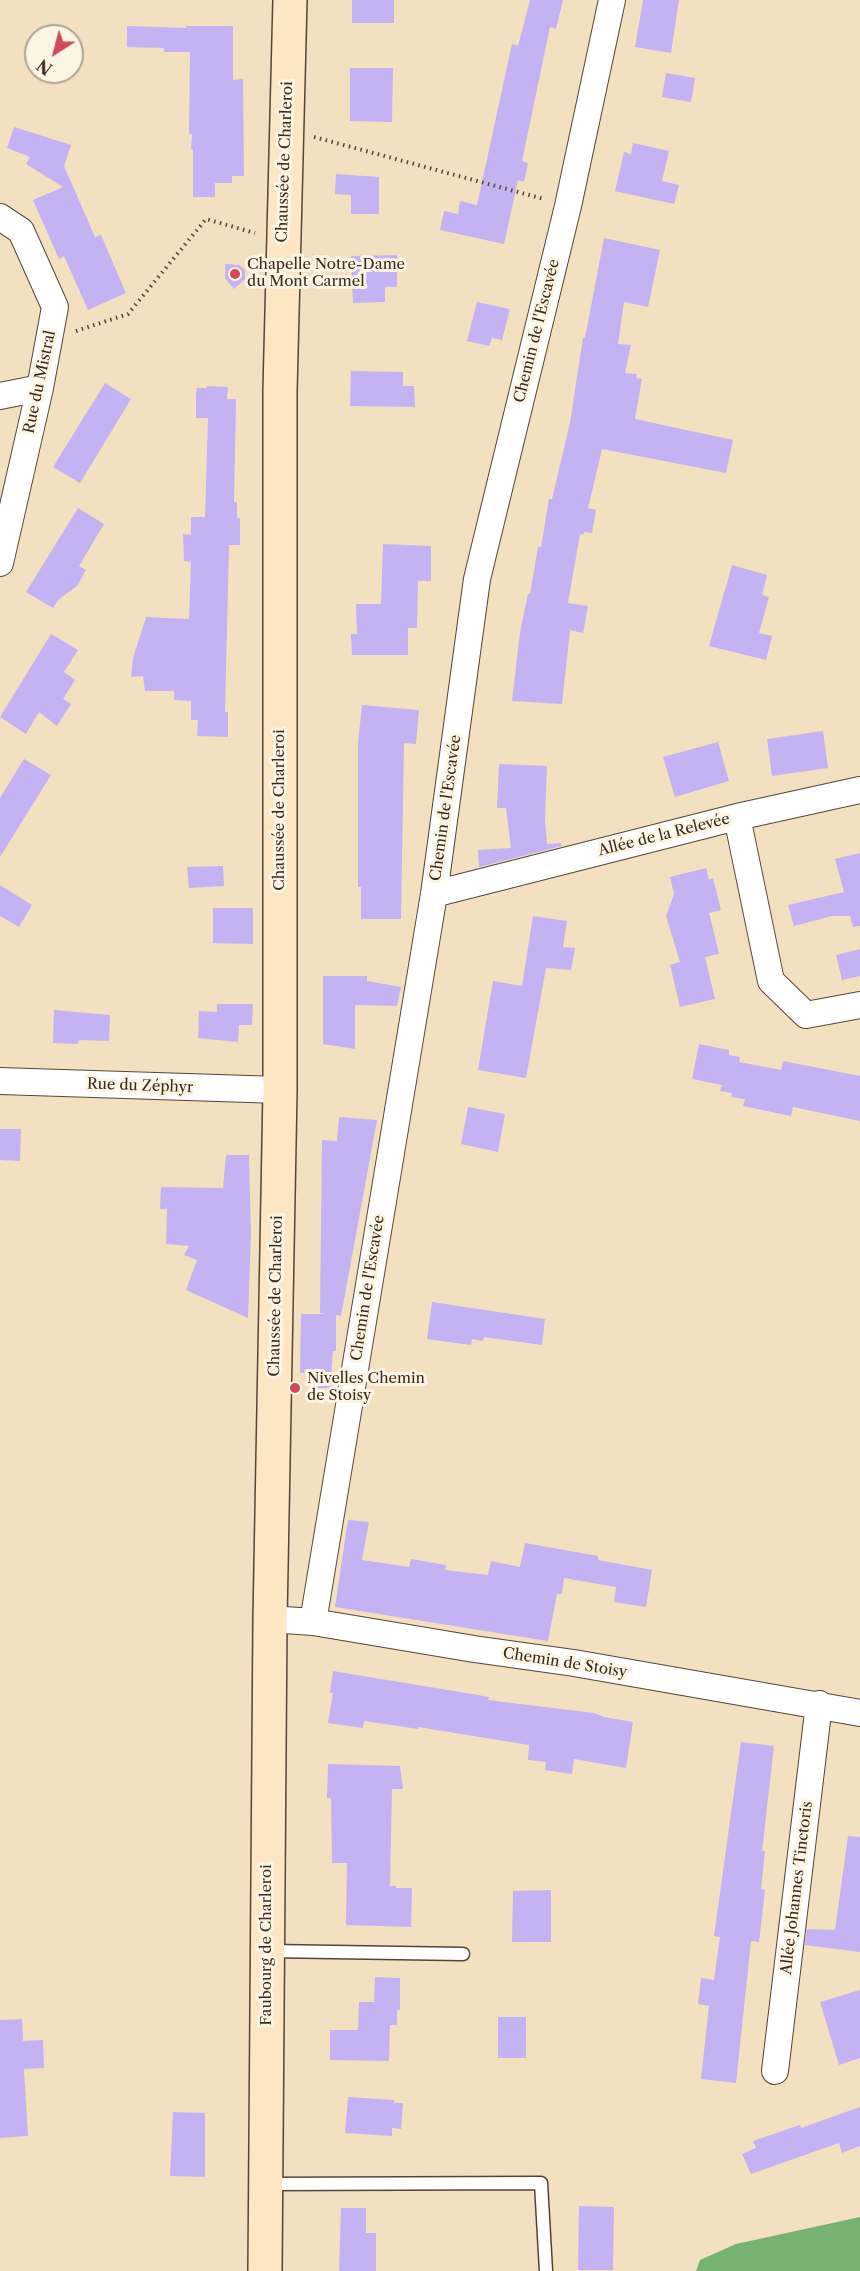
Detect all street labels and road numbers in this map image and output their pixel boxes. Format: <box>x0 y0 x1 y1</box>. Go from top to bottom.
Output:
street label: Chaussée de Charleroi <box>273 81 297 243</box>
street label: Chemin de l'Escavée <box>510 257 564 405</box>
street label: Rue du Mistral <box>20 329 60 435</box>
street label: Chaussée de Charleroi <box>271 729 289 891</box>
street label: Chemin de l'Escavée <box>427 734 465 882</box>
street label: Allée de la Relevée <box>596 810 732 860</box>
street label: Rue du Zéphyr <box>86 1075 194 1097</box>
street label: Chemin de l'Escavée <box>348 1214 388 1362</box>
street label: Chaussée de Charleroi <box>266 1215 286 1377</box>
street label: Chemin de Stoisy <box>502 1644 628 1682</box>
street label: Allée Johannes Tinctoris <box>777 1800 817 1976</box>
street label: Faubourg de Charleroi <box>258 1864 276 2026</box>

